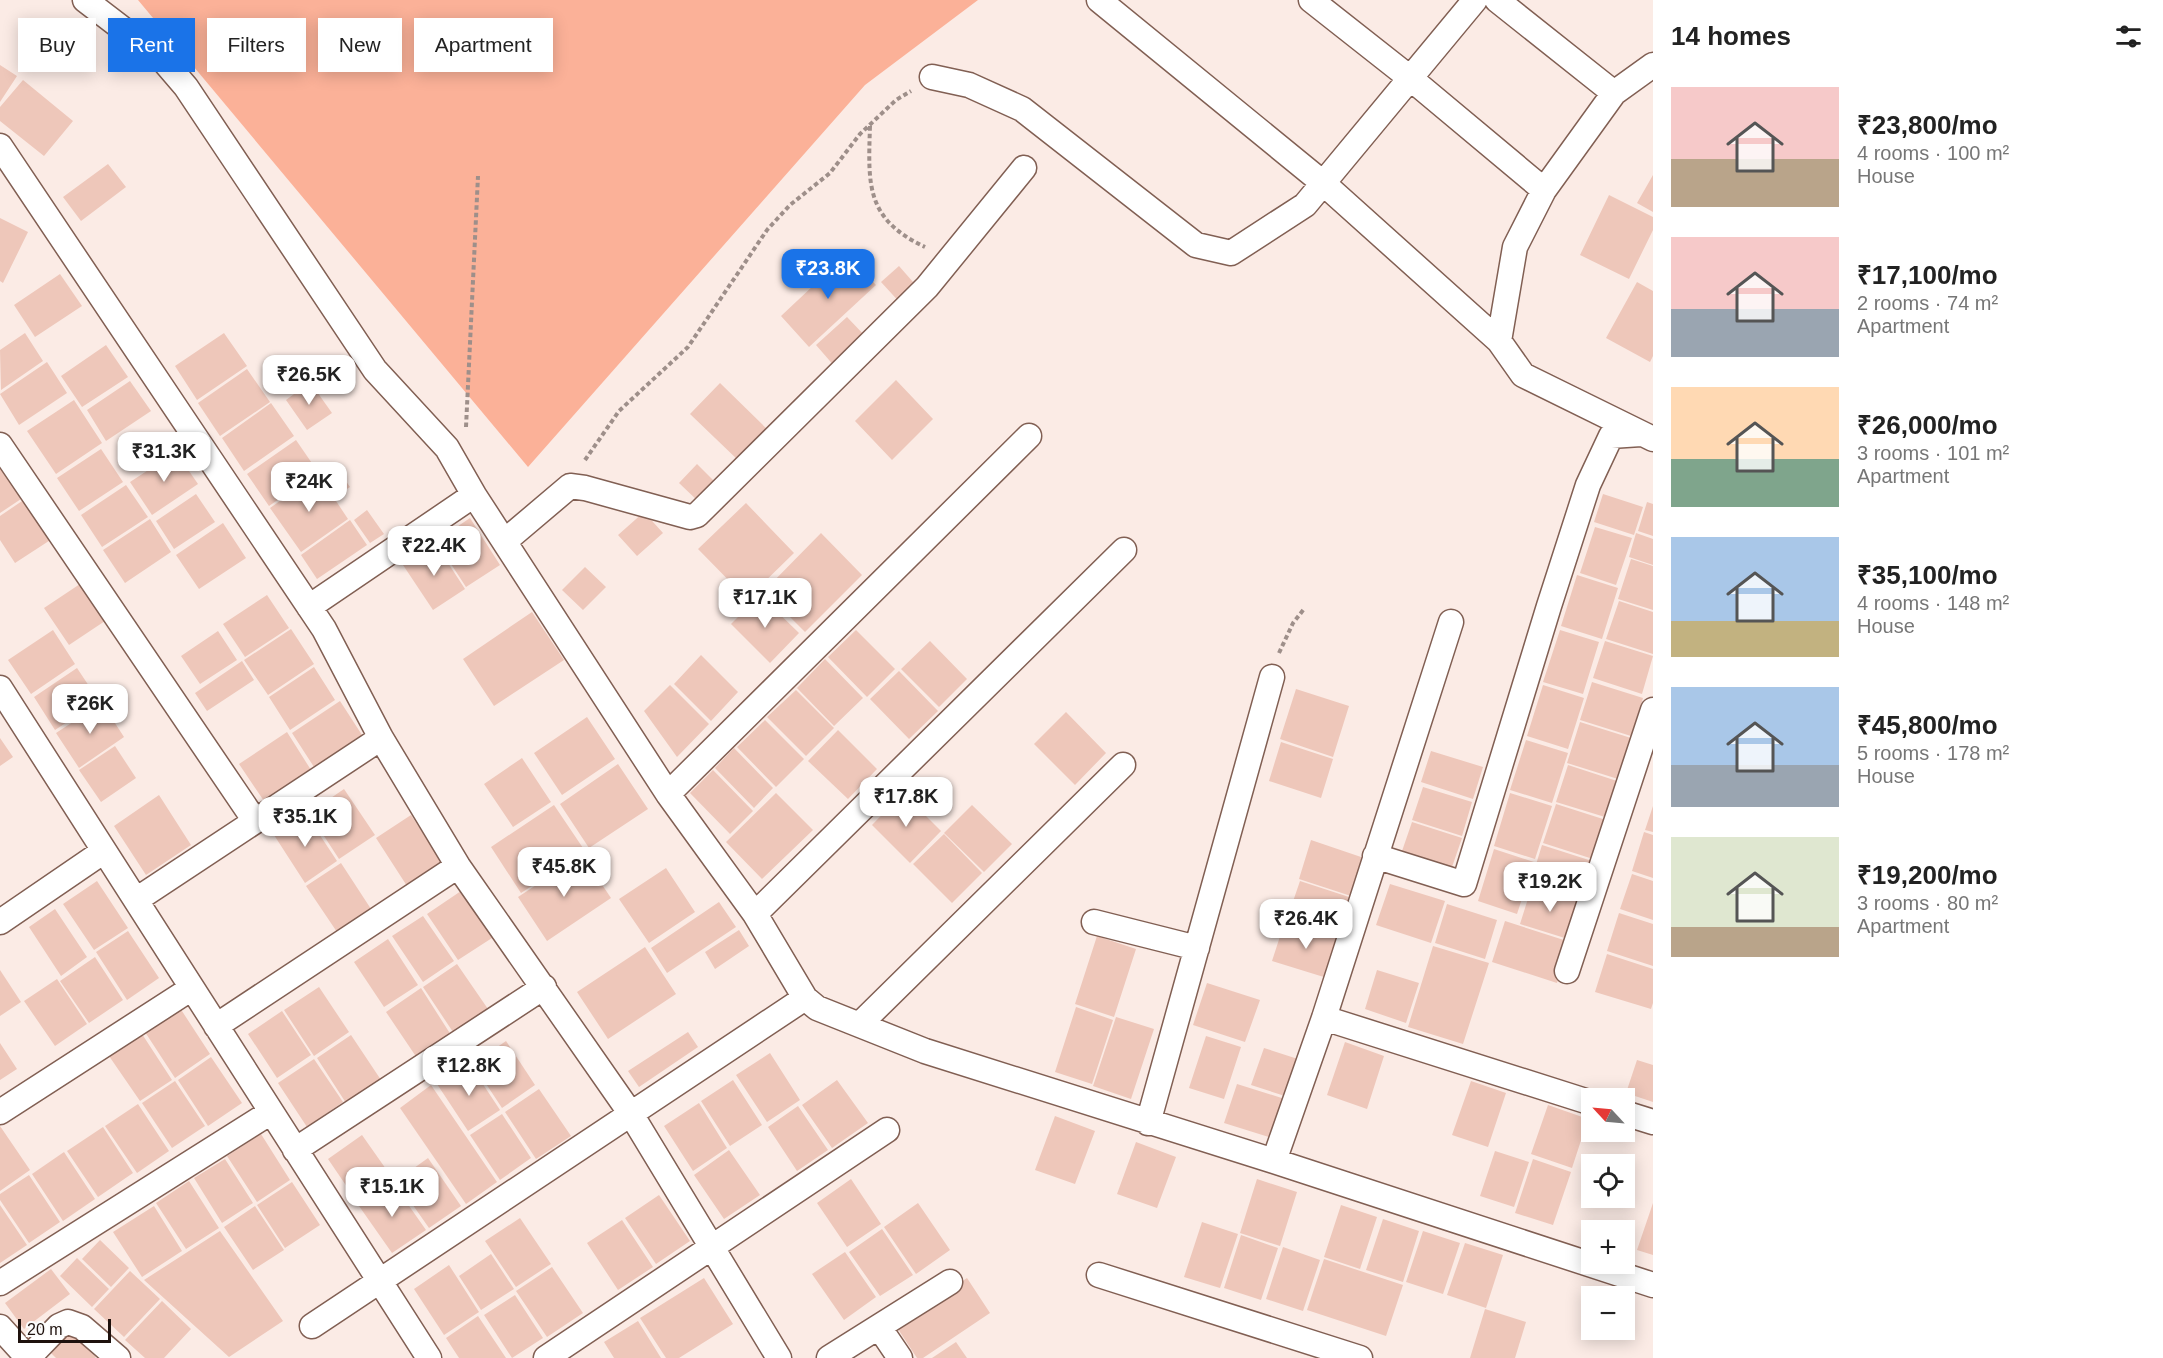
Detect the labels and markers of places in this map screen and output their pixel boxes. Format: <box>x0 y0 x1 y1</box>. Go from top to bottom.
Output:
pin: ₹23.8K <box>779 249 877 300</box>
pin: ₹26.5K <box>260 355 358 406</box>
pin: ₹31.3K <box>115 432 213 483</box>
pin: ₹24K <box>273 462 345 513</box>
pin: ₹22.4K <box>385 526 483 577</box>
pin: ₹17.1K <box>716 578 814 629</box>
pin: ₹26K <box>54 684 126 735</box>
pin: ₹17.8K <box>857 777 955 828</box>
pin: ₹35.1K <box>256 797 354 848</box>
pin: ₹45.8K <box>515 847 613 898</box>
pin: ₹19.2K <box>1501 862 1599 913</box>
pin: ₹26.4K <box>1257 899 1355 950</box>
pin: ₹12.8K <box>420 1046 518 1097</box>
pin: ₹15.1K <box>343 1167 441 1218</box>

